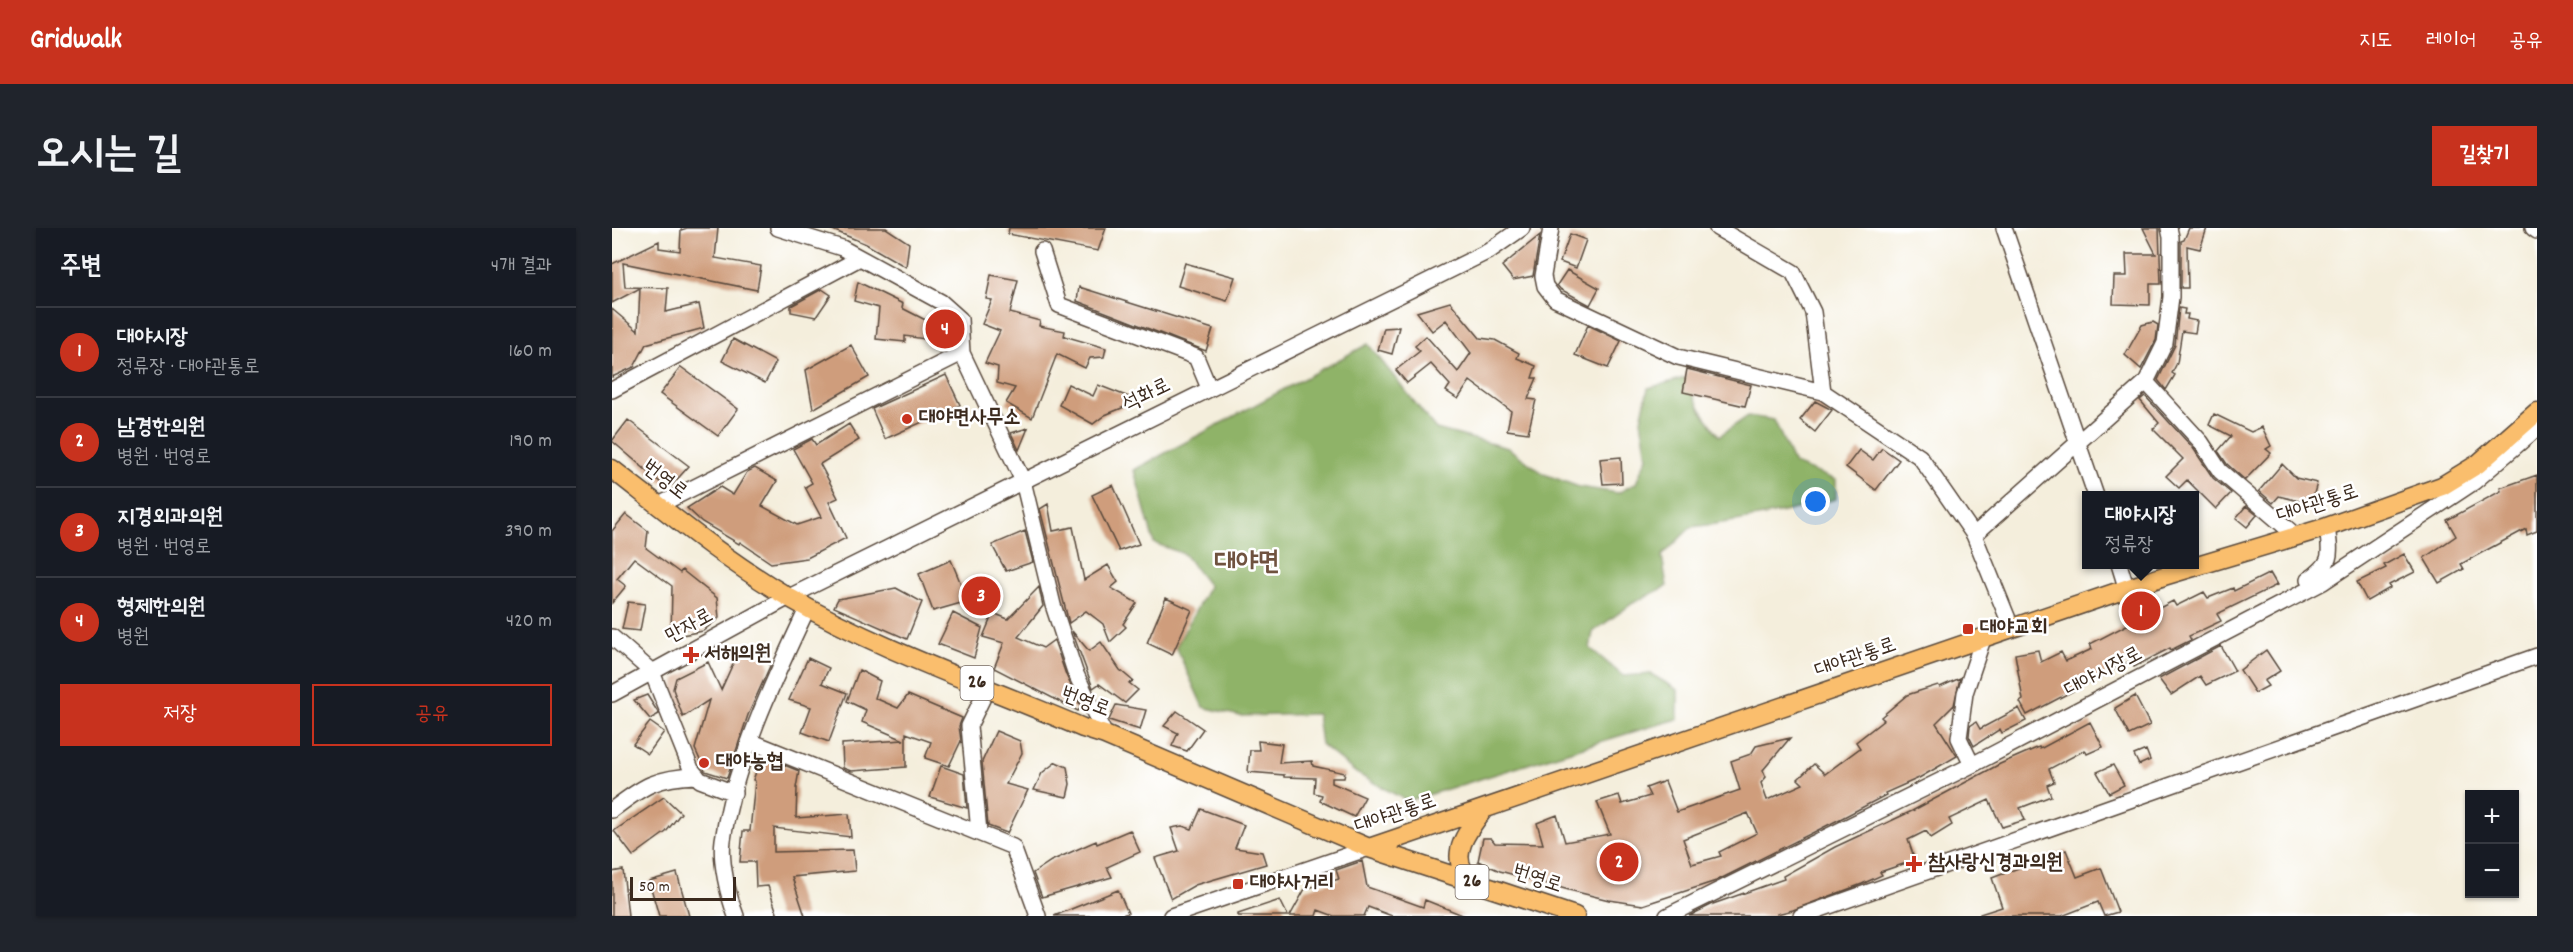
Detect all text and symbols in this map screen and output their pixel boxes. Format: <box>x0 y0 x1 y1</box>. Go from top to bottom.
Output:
text: Gridwalk <box>30 22 122 62</box>
text: 지도 <box>2359 27 2393 57</box>
text: 레이어 <box>2426 27 2476 57</box>
text: 공유 <box>2509 27 2543 57</box>
button: 길찾기 <box>2432 126 2537 186</box>
text: 오시는 길 <box>36 127 181 187</box>
text: 주변 <box>60 249 102 286</box>
text: 4개 결과 <box>491 253 552 281</box>
pin: 4 <box>926 306 964 352</box>
text: 대야시장 <box>117 323 188 354</box>
text: 1 <box>77 338 82 366</box>
text: 160 m <box>509 338 552 366</box>
text: 정류장 · 대야관통로 <box>117 354 260 382</box>
street label: 석화로 <box>1118 371 1176 421</box>
place label: 대야면사무소 <box>919 404 1020 434</box>
marker: 대야면사무소 <box>900 412 914 426</box>
text: 남경한의원 <box>117 413 206 444</box>
text: 2 <box>75 428 84 456</box>
text: 190 m <box>509 428 552 456</box>
text: 병원 · 번영로 <box>117 444 211 472</box>
street label: 번영로 <box>635 454 693 508</box>
street label: 대야관통로 <box>2273 478 2363 532</box>
your location <box>1801 487 1830 516</box>
popup <box>2082 491 2199 569</box>
text: 대야시장 <box>2105 501 2176 532</box>
text: 지경외과의원 <box>117 503 223 534</box>
text: 3 <box>75 518 84 546</box>
text: 390 m <box>505 518 552 546</box>
text: 정류장 <box>2105 532 2153 560</box>
text: 병원 · 번영로 <box>117 534 211 562</box>
district label: 대야면 <box>1214 544 1280 583</box>
pin: 3 <box>962 574 1000 619</box>
pin: 1 <box>2122 588 2161 634</box>
text: 형제한의원 <box>117 593 206 624</box>
street label: 만자로 <box>661 602 719 652</box>
text: 4 <box>75 608 84 636</box>
text: 420 m <box>506 608 552 636</box>
place label: 대야교회 <box>1980 614 2048 644</box>
marker: 대야교회 <box>1961 622 1975 636</box>
text: 병원 <box>117 624 149 652</box>
street label: 대야관통로 <box>1811 631 1901 687</box>
place label: 서해의원 <box>704 640 772 670</box>
street label: 대야시장로 <box>2060 640 2148 706</box>
marker: 서해의원 <box>682 646 700 664</box>
road number: 26 <box>960 666 994 700</box>
street label: 번영로 <box>1056 680 1114 726</box>
button: 저장 <box>60 684 300 746</box>
button: 공유 <box>312 684 552 746</box>
place label: 대야농협 <box>716 748 784 778</box>
marker: 대야농협 <box>697 756 711 770</box>
street label: 대야관통로 <box>1351 787 1441 843</box>
map controls <box>2465 790 2519 898</box>
button: + <box>2465 790 2519 844</box>
pin: 2 <box>1600 840 1638 884</box>
button: − <box>2465 844 2519 898</box>
place label: 참사랑신경과의원 <box>1928 849 2063 879</box>
marker: 참사랑신경과의원 <box>1905 855 1923 873</box>
street label: 번영로 <box>1508 858 1566 902</box>
road number: 26 <box>1456 865 1488 899</box>
place label: 대야사거리 <box>1250 869 1335 899</box>
scale bar <box>630 874 736 902</box>
text: 50 m <box>639 876 670 899</box>
marker: 대야사거리 <box>1231 877 1245 891</box>

